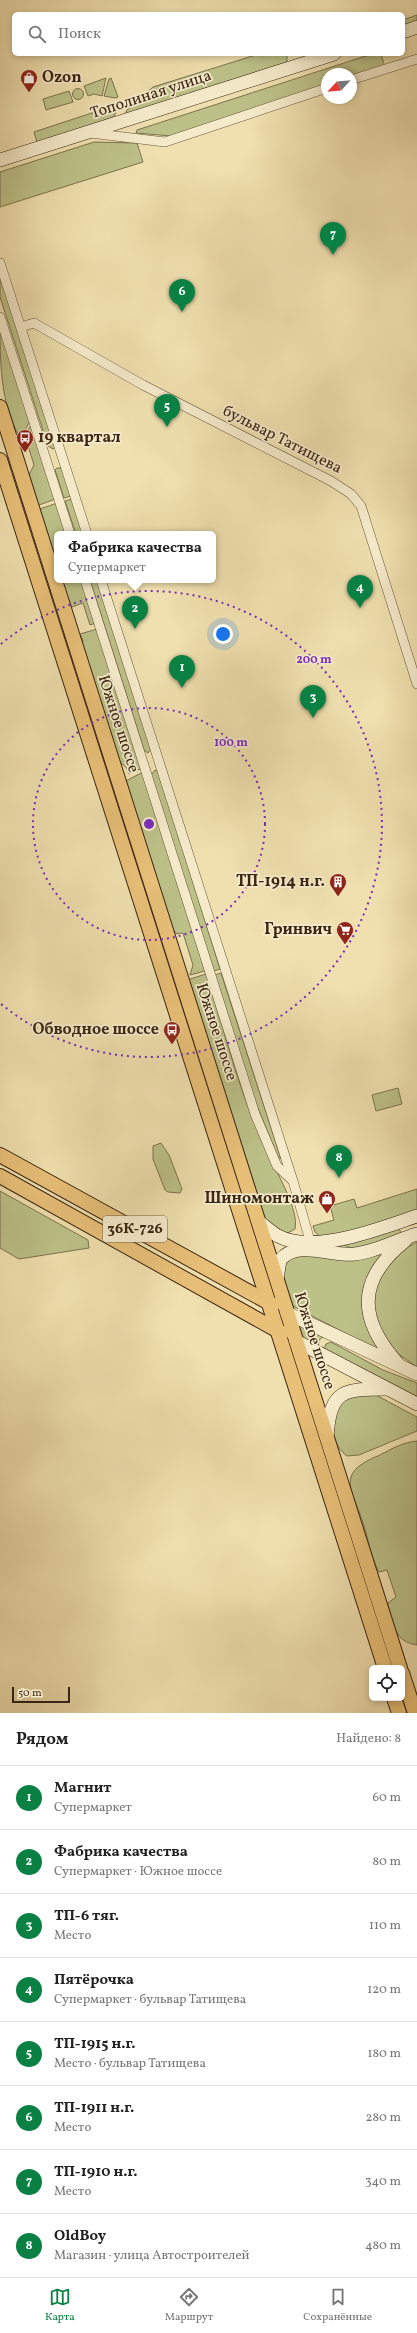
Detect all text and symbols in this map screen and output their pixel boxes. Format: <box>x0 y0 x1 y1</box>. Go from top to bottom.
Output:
search box <box>12 12 405 56</box>
icon: search <box>26 23 48 45</box>
text: Поиск <box>58 24 101 45</box>
street label: Тополиная улица <box>88 65 215 125</box>
place label: Ozon <box>42 67 82 89</box>
shop icon: Ozon <box>19 68 39 93</box>
north arrow <box>321 68 357 104</box>
pin: 7 <box>320 222 346 255</box>
pin: 6 <box>169 279 195 312</box>
pin: 5 <box>154 394 180 427</box>
street label: бульвар Татищева <box>218 400 346 480</box>
place label: 19 квартал <box>38 427 121 449</box>
bus stop icon: 19 квартал <box>15 428 35 453</box>
popup <box>54 531 216 583</box>
text: Фабрика качества <box>68 538 202 559</box>
text: Супермаркет <box>68 559 146 577</box>
pin: 4 <box>347 575 373 608</box>
pin: 2 <box>122 596 148 629</box>
your location <box>213 624 233 644</box>
text: 200 m <box>296 652 332 668</box>
pin: 1 <box>169 655 195 688</box>
street label: Южное шоссе <box>92 672 144 776</box>
pin: 3 <box>300 685 326 718</box>
text: 100 m <box>214 735 248 751</box>
centre of rings <box>142 817 156 831</box>
place label: ТП-1914 н.г. <box>236 871 325 893</box>
building icon: ТП-1914 н.г. <box>328 872 348 897</box>
place label: Гринвич <box>264 919 332 941</box>
supermarket icon: Гринвич <box>335 920 355 945</box>
street label: Южное шоссе <box>190 980 242 1084</box>
place label: Обводное шоссе <box>33 1019 159 1041</box>
bus stop icon: Обводное шоссе <box>162 1020 182 1045</box>
pin: 8 <box>326 1145 352 1178</box>
place label: Шиномонтаж <box>204 1188 314 1210</box>
shop icon: Шиномонтаж <box>317 1189 337 1214</box>
road number: 36К-726 <box>103 1216 167 1242</box>
street label: Южное шоссе <box>288 1289 340 1393</box>
map controls <box>369 1665 405 1701</box>
button: locate <box>369 1665 405 1701</box>
scale bar <box>12 1685 70 1704</box>
text: 50 m <box>18 1686 42 1701</box>
text: Рядом <box>16 1728 69 1751</box>
text: Найдено: 8 <box>336 1730 401 1748</box>
text: Магнит <box>54 1778 111 1799</box>
text: 1 <box>26 1789 32 1807</box>
text: 60 m <box>373 1789 401 1807</box>
text: Супермаркет <box>54 1799 132 1817</box>
text: Фабрика качества <box>54 1842 188 1863</box>
text: 2 <box>26 1853 32 1871</box>
text: 80 m <box>372 1853 401 1871</box>
text: Супермаркет · Южное шоссе <box>54 1863 222 1881</box>
text: ТП-6 тяг. <box>54 1906 119 1927</box>
text: 3 <box>26 1917 32 1935</box>
text: 110 m <box>369 1917 401 1935</box>
text: Место <box>54 1927 91 1945</box>
text: Пятёрочка <box>54 1970 134 1991</box>
text: 4 <box>25 1981 33 1999</box>
text: 120 m <box>367 1981 401 1999</box>
text: Супермаркет · бульвар Татищева <box>54 1991 246 2009</box>
text: ТП-1915 н.г. <box>54 2034 136 2055</box>
text: 5 <box>26 2045 32 2063</box>
text: 180 m <box>367 2045 401 2063</box>
text: Место · бульвар Татищева <box>54 2055 206 2073</box>
text: ТП-1911 н.г. <box>54 2098 134 2119</box>
text: 6 <box>25 2109 33 2127</box>
text: 280 m <box>365 2109 401 2127</box>
text: Место <box>54 2119 91 2137</box>
text: ТП-1910 н.г. <box>54 2162 138 2183</box>
text: 7 <box>26 2173 32 2191</box>
text: 340 m <box>365 2173 401 2191</box>
text: Место <box>54 2183 91 2201</box>
text: OldBoy <box>54 2226 106 2247</box>
text: 8 <box>25 2237 33 2255</box>
text: 480 m <box>365 2237 401 2255</box>
text: Магазин · улица Автостроителей <box>54 2247 250 2265</box>
tab: Карта <box>45 2286 75 2325</box>
tab: Маршрут <box>165 2286 213 2325</box>
tab: Сохранённые <box>303 2286 372 2325</box>

